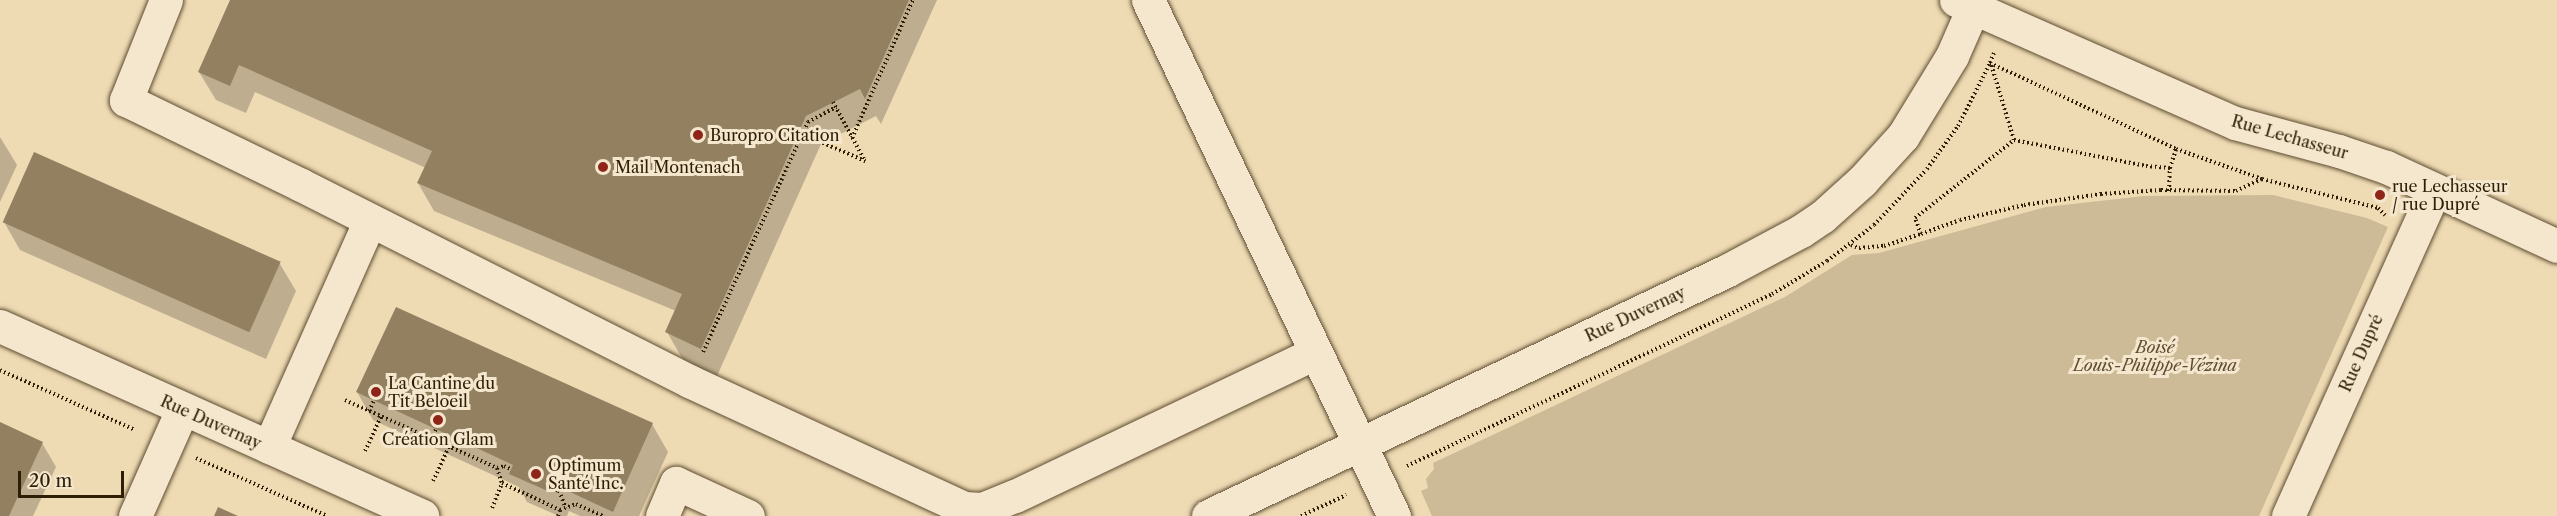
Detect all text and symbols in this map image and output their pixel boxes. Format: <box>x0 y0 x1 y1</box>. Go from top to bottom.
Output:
street label: Rue Lechasseur <box>2229 111 2351 163</box>
place label: Buropro Citation <box>710 125 840 145</box>
marker: Buropro Citation <box>691 128 705 142</box>
place label: Mail Montenach <box>615 157 740 177</box>
marker: Mail Montenach <box>596 160 610 174</box>
place label: rue Lechasseur / rue Dupré <box>2392 176 2508 214</box>
marker: rue Lechasseur / rue Dupré <box>2373 188 2387 202</box>
street label: Rue Duvernay <box>1582 282 1688 346</box>
street label: Rue Dupré <box>2335 311 2387 395</box>
park label: Boisé Louis-Philippe-Vézina <box>2073 337 2237 375</box>
place label: La Cantine du Tit Beloeil <box>388 373 495 411</box>
marker: La Cantine du Tit Beloeil <box>369 385 383 399</box>
street label: Rue Duvernay <box>158 391 264 453</box>
marker: Création Glam <box>431 413 445 427</box>
place label: Création Glam <box>382 429 494 449</box>
place label: Optimum Santé Inc. <box>548 455 623 493</box>
scale bar <box>21 459 128 497</box>
marker: Optimum Santé Inc. <box>529 467 543 481</box>
text: 20 m <box>29 470 72 492</box>

